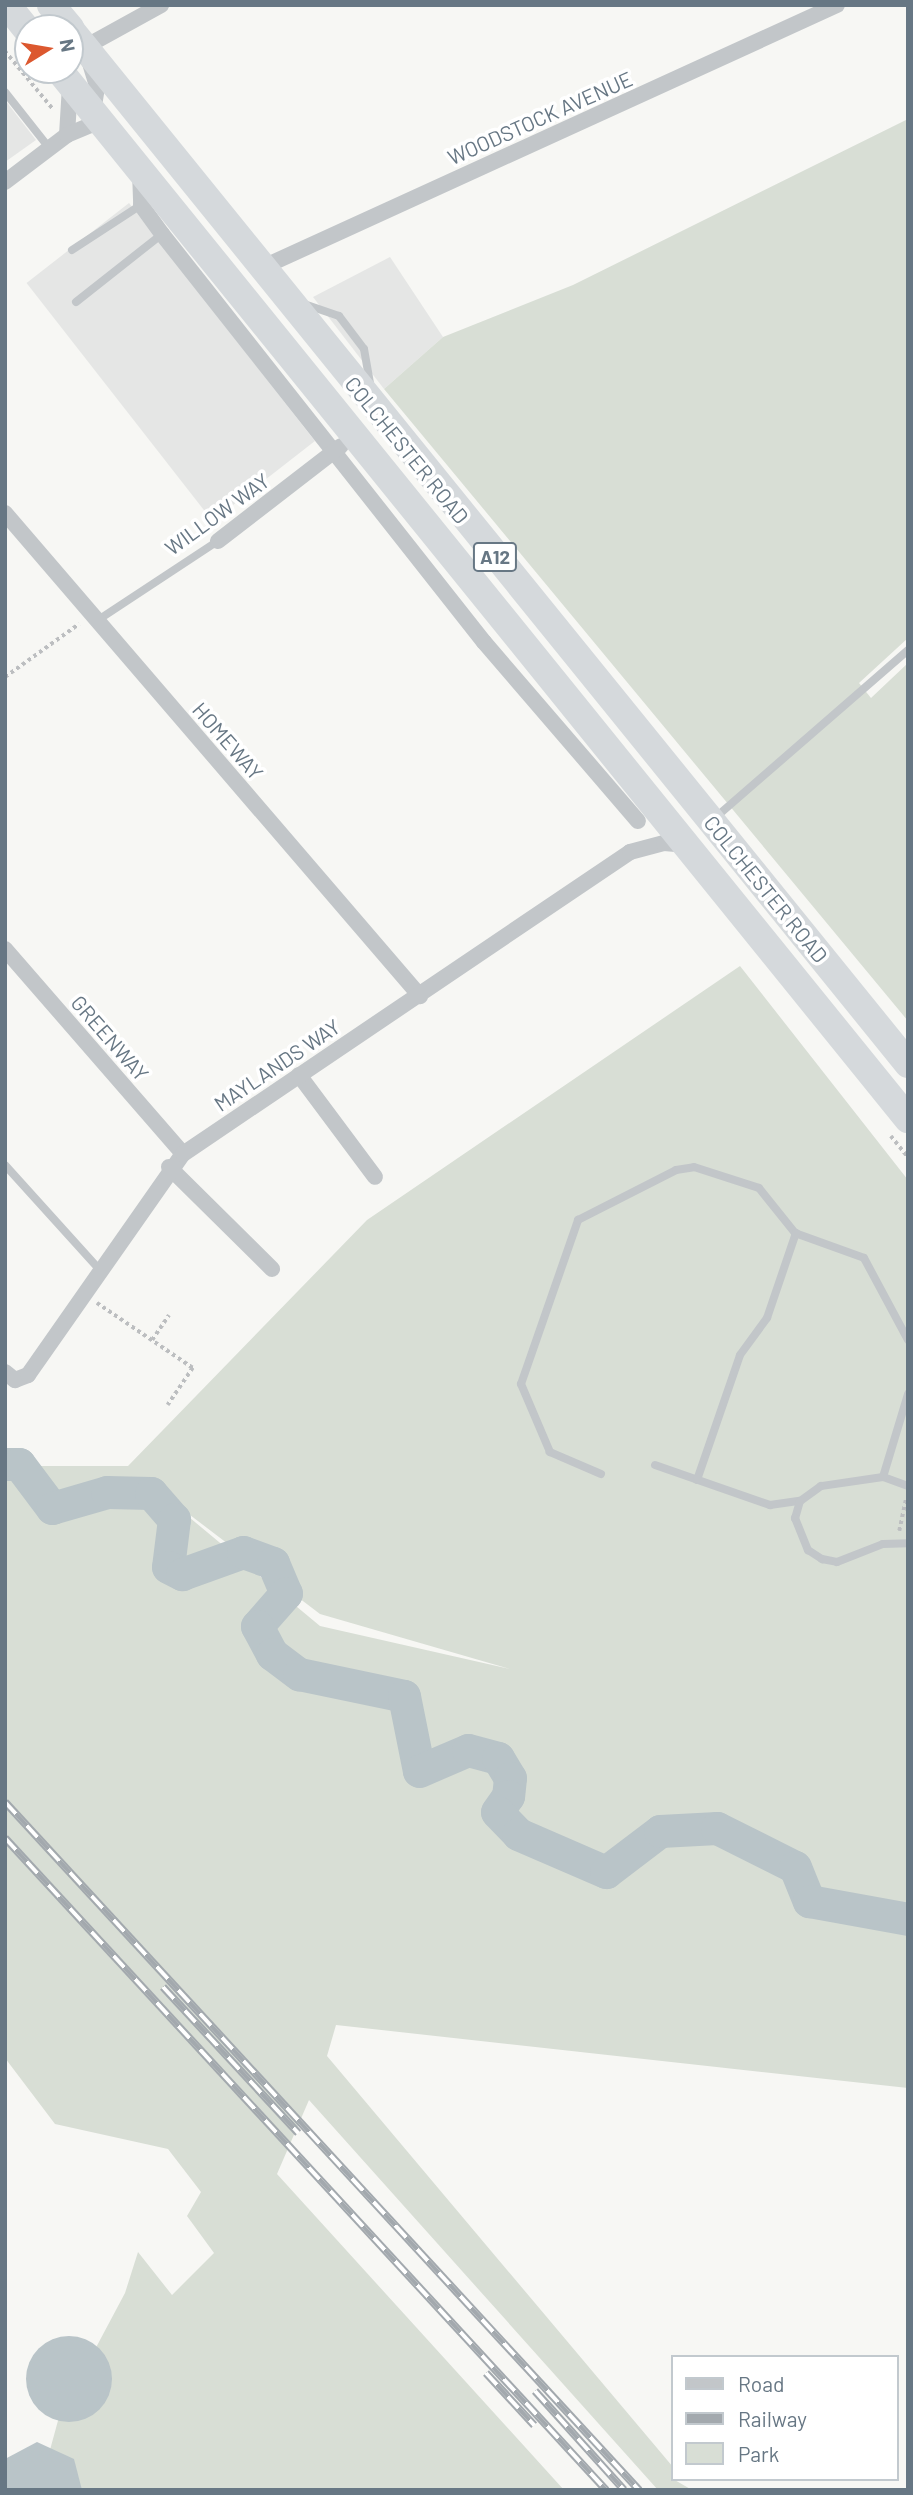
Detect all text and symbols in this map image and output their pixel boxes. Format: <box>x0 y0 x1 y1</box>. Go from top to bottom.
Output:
north arrow <box>14 14 84 84</box>
text: N <box>56 37 81 54</box>
street label: WOODSTOCK AVENUE <box>444 66 636 170</box>
street label: COLCHESTER ROAD <box>340 371 474 529</box>
street label: WILLOW WAY <box>160 468 274 560</box>
road number: A12 <box>472 542 518 572</box>
street label: HOMEWAY <box>188 697 268 785</box>
street label: COLCHESTER ROAD <box>699 810 833 968</box>
street label: GREENWAY <box>66 990 154 1086</box>
street label: MAYLANDS WAY <box>209 1014 345 1116</box>
legend <box>671 2355 899 2481</box>
text: Road <box>738 2371 784 2396</box>
text: Railway <box>738 2406 807 2431</box>
text: Park <box>738 2441 779 2466</box>

